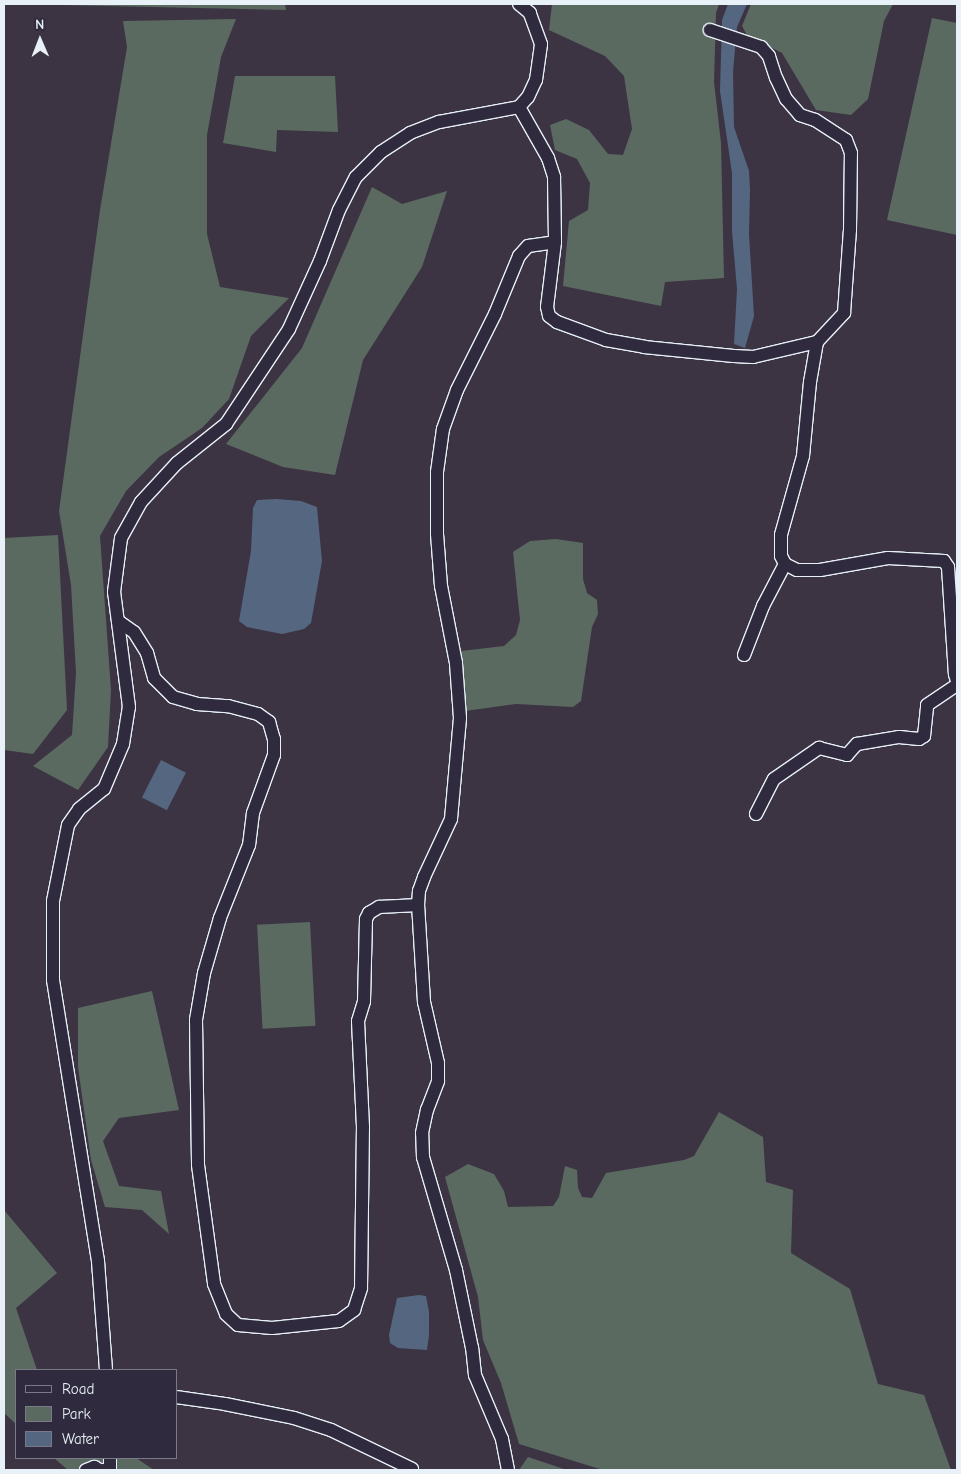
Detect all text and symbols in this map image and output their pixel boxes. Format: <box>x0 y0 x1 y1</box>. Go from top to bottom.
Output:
north arrow <box>15 15 65 65</box>
text: N <box>35 16 44 33</box>
legend <box>15 1369 178 1459</box>
text: Road <box>62 1380 94 1398</box>
text: Park <box>62 1405 91 1423</box>
text: Water <box>62 1430 99 1448</box>

